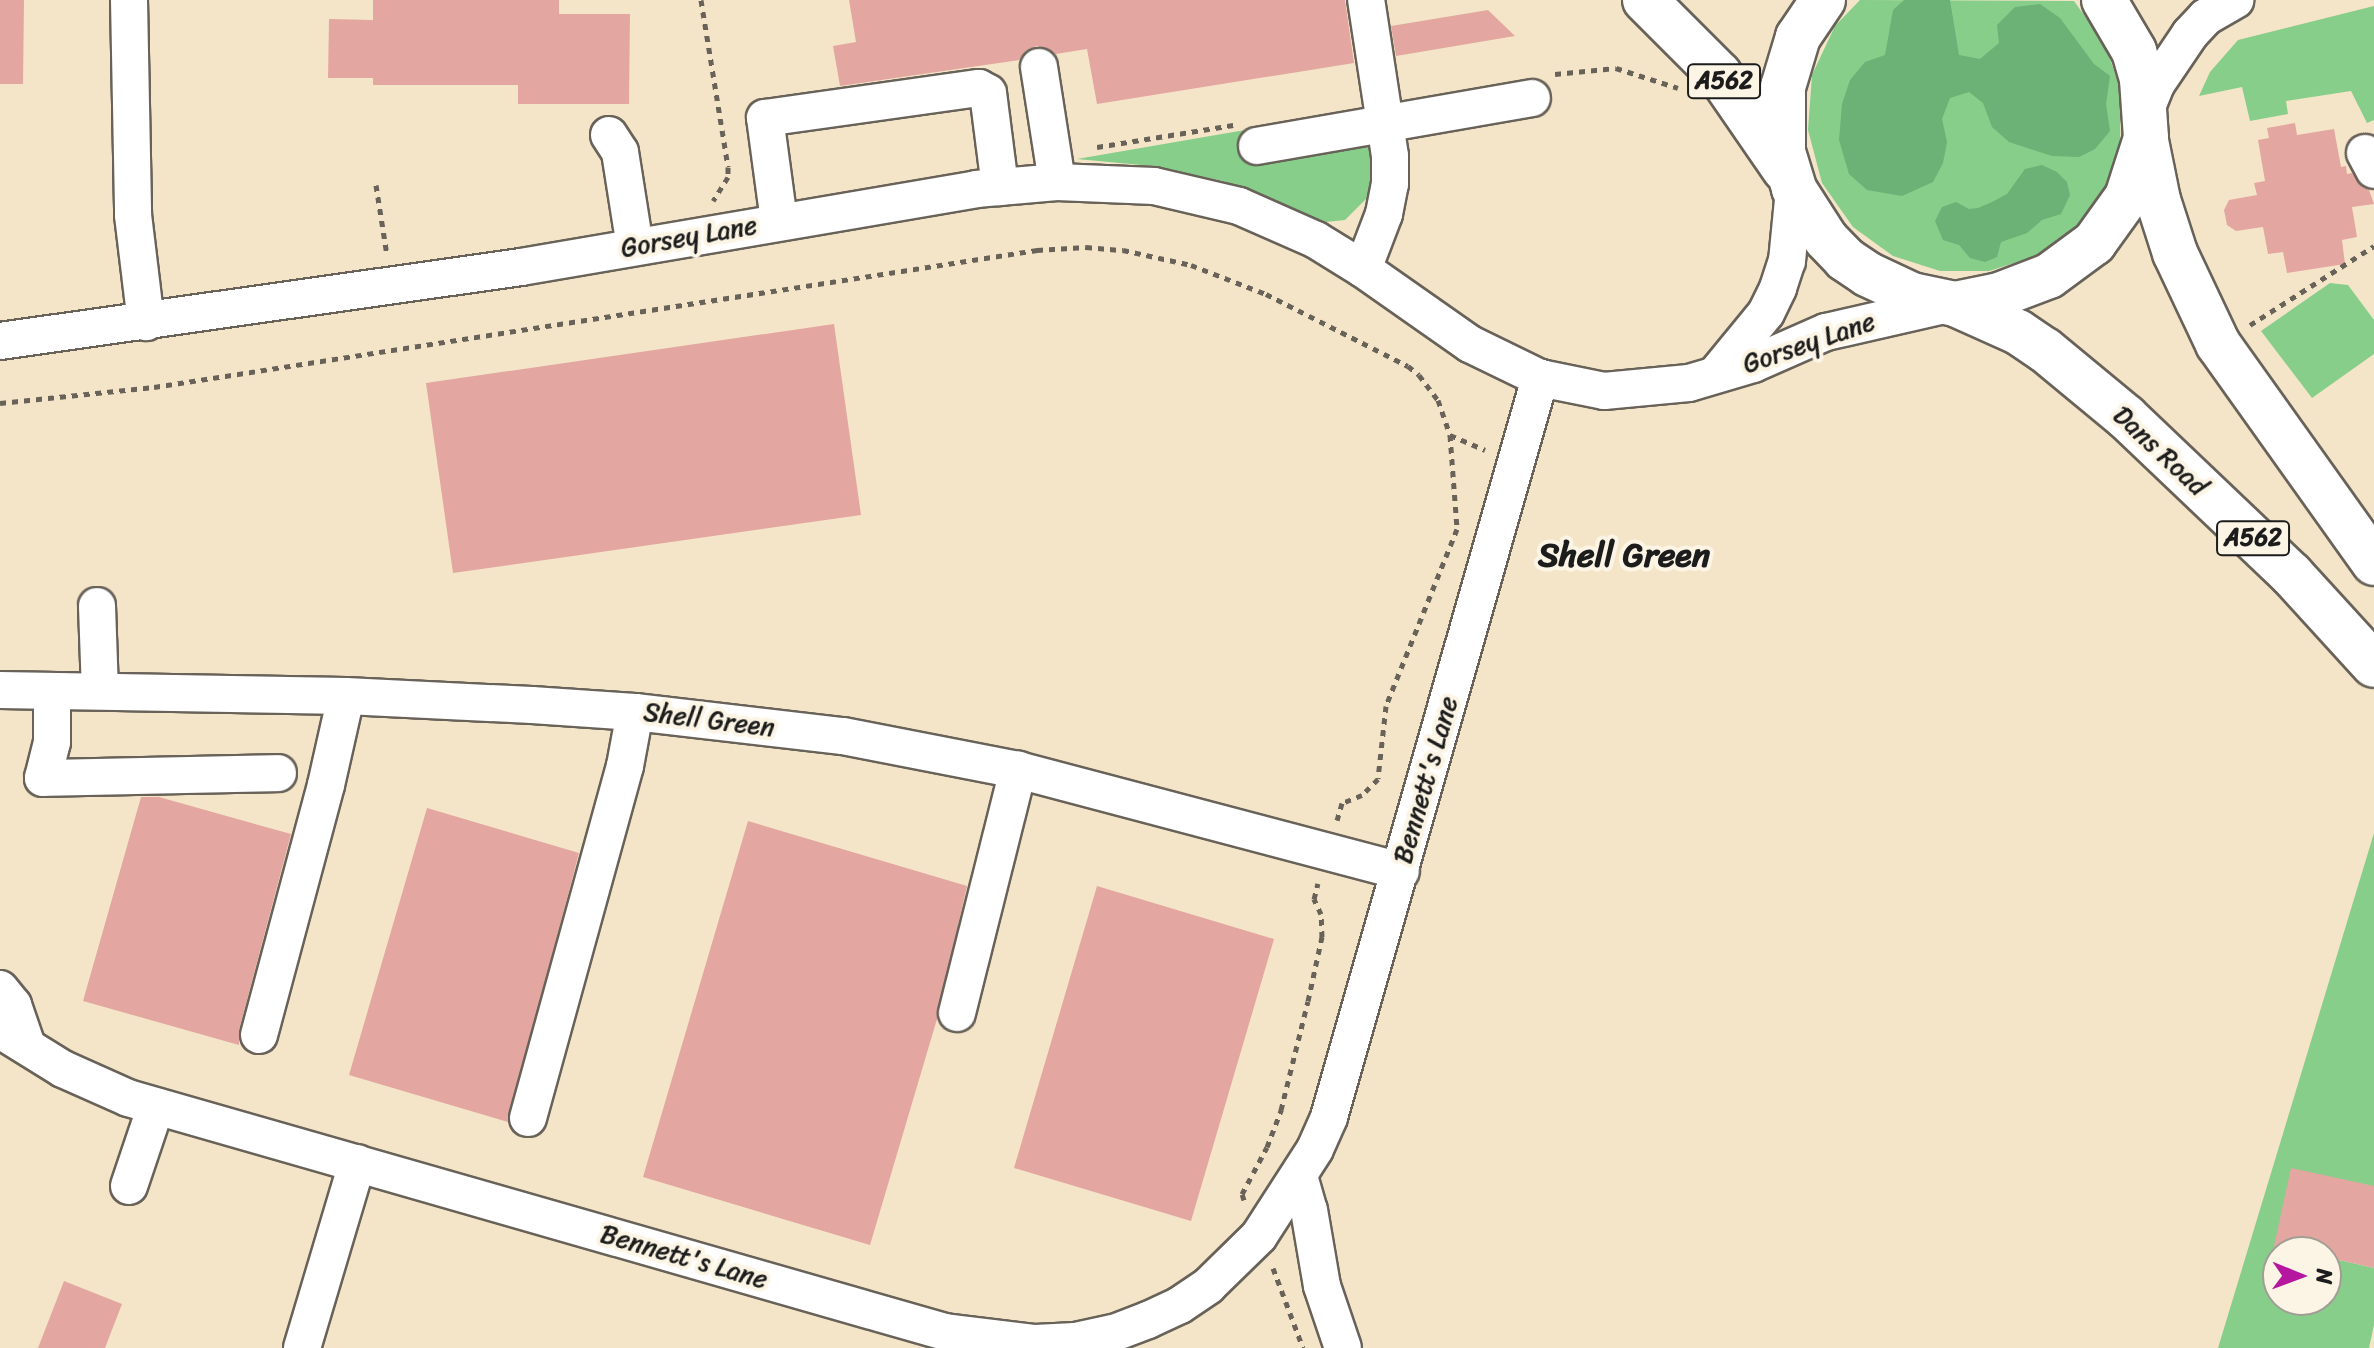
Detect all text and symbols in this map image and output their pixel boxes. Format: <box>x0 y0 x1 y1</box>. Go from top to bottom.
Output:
road number: A562 <box>1686 61 1762 101</box>
street label: Gorsey Lane <box>618 210 760 264</box>
street label: Gorsey Lane <box>1739 306 1879 380</box>
street label: Dans Road <box>2107 400 2213 502</box>
road number: A562 <box>2215 518 2291 558</box>
district label: Shell Green <box>1537 536 1711 576</box>
street label: Bennett's Lane <box>1387 693 1465 867</box>
street label: Shell Green <box>641 696 777 744</box>
street label: Bennett's Lane <box>597 1218 771 1296</box>
north arrow <box>2262 1236 2342 1316</box>
text: N <box>2305 1268 2344 1284</box>

